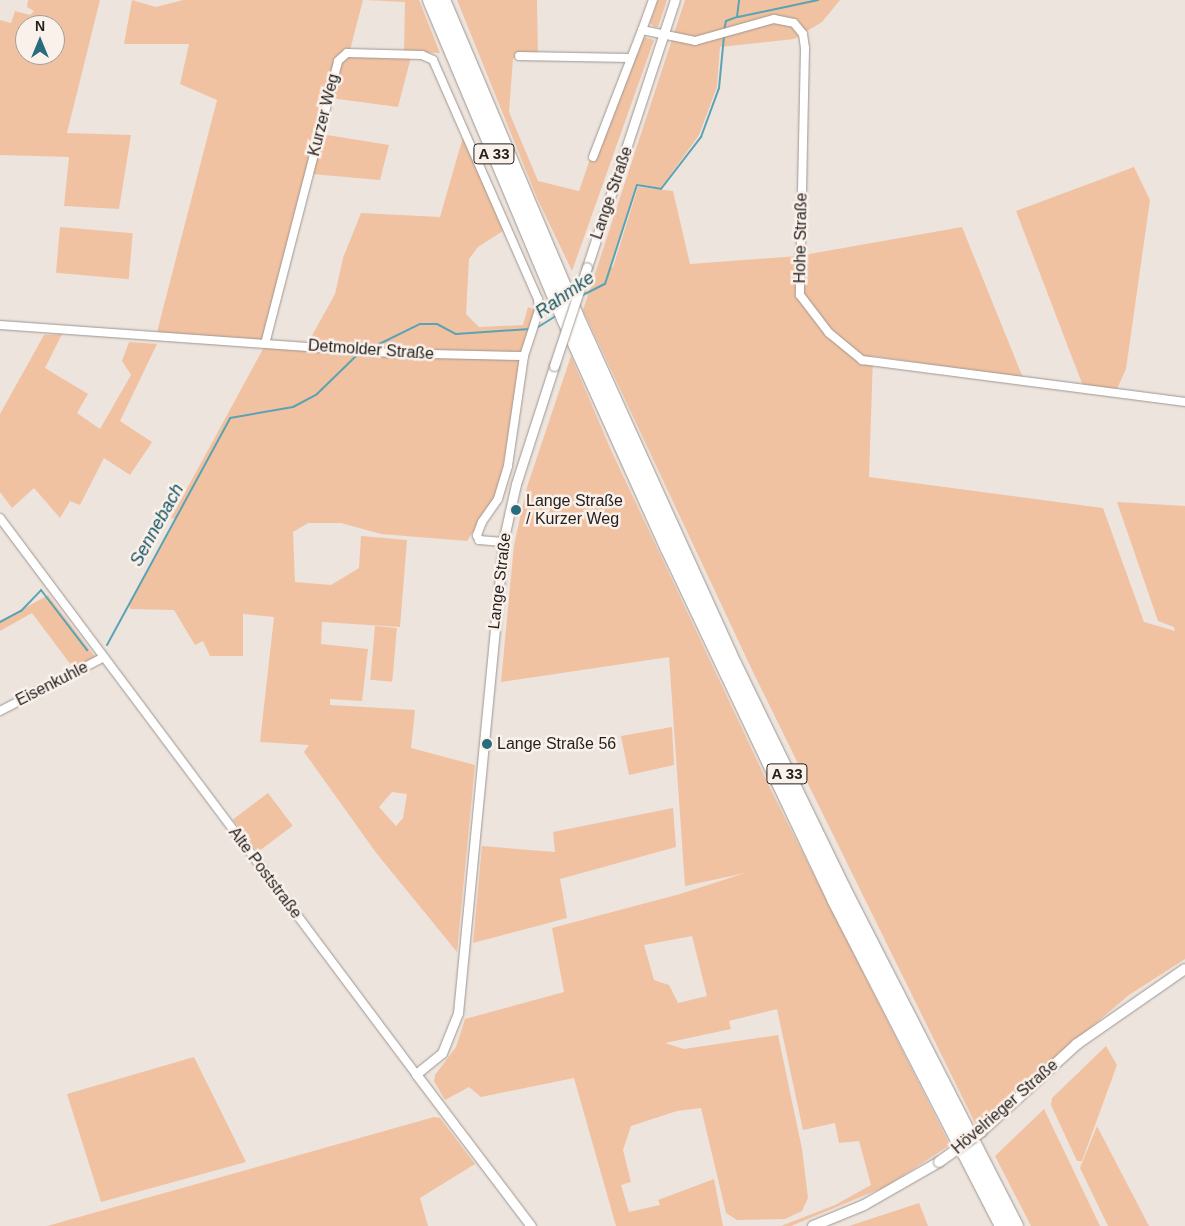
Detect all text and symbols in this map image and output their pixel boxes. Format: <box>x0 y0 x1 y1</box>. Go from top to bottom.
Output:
north arrow <box>15 15 65 65</box>
text: N <box>35 18 45 34</box>
street label: Kurzer Weg <box>305 72 343 158</box>
road number: A 33 <box>473 142 515 166</box>
street label: Lange Straße <box>587 144 637 242</box>
street label: Hohe Straße <box>791 192 811 284</box>
water label: Rahmke <box>531 267 599 323</box>
street label: Detmolder Straße <box>307 336 435 364</box>
water label: Sennebach <box>125 480 189 570</box>
place label: Lange Straße / Kurzer Weg <box>526 491 623 529</box>
marker: Lange Straße / Kurzer Weg <box>510 504 522 516</box>
street label: Lange Straße <box>485 532 515 630</box>
street label: Eisenkuhle <box>13 658 91 710</box>
place label: Lange Straße 56 <box>497 734 616 754</box>
marker: Lange Straße 56 <box>481 738 493 750</box>
road number: A 33 <box>766 762 808 786</box>
street label: Alte Poststraße <box>224 824 306 922</box>
street label: Hövelrieger Straße <box>948 1056 1062 1158</box>

